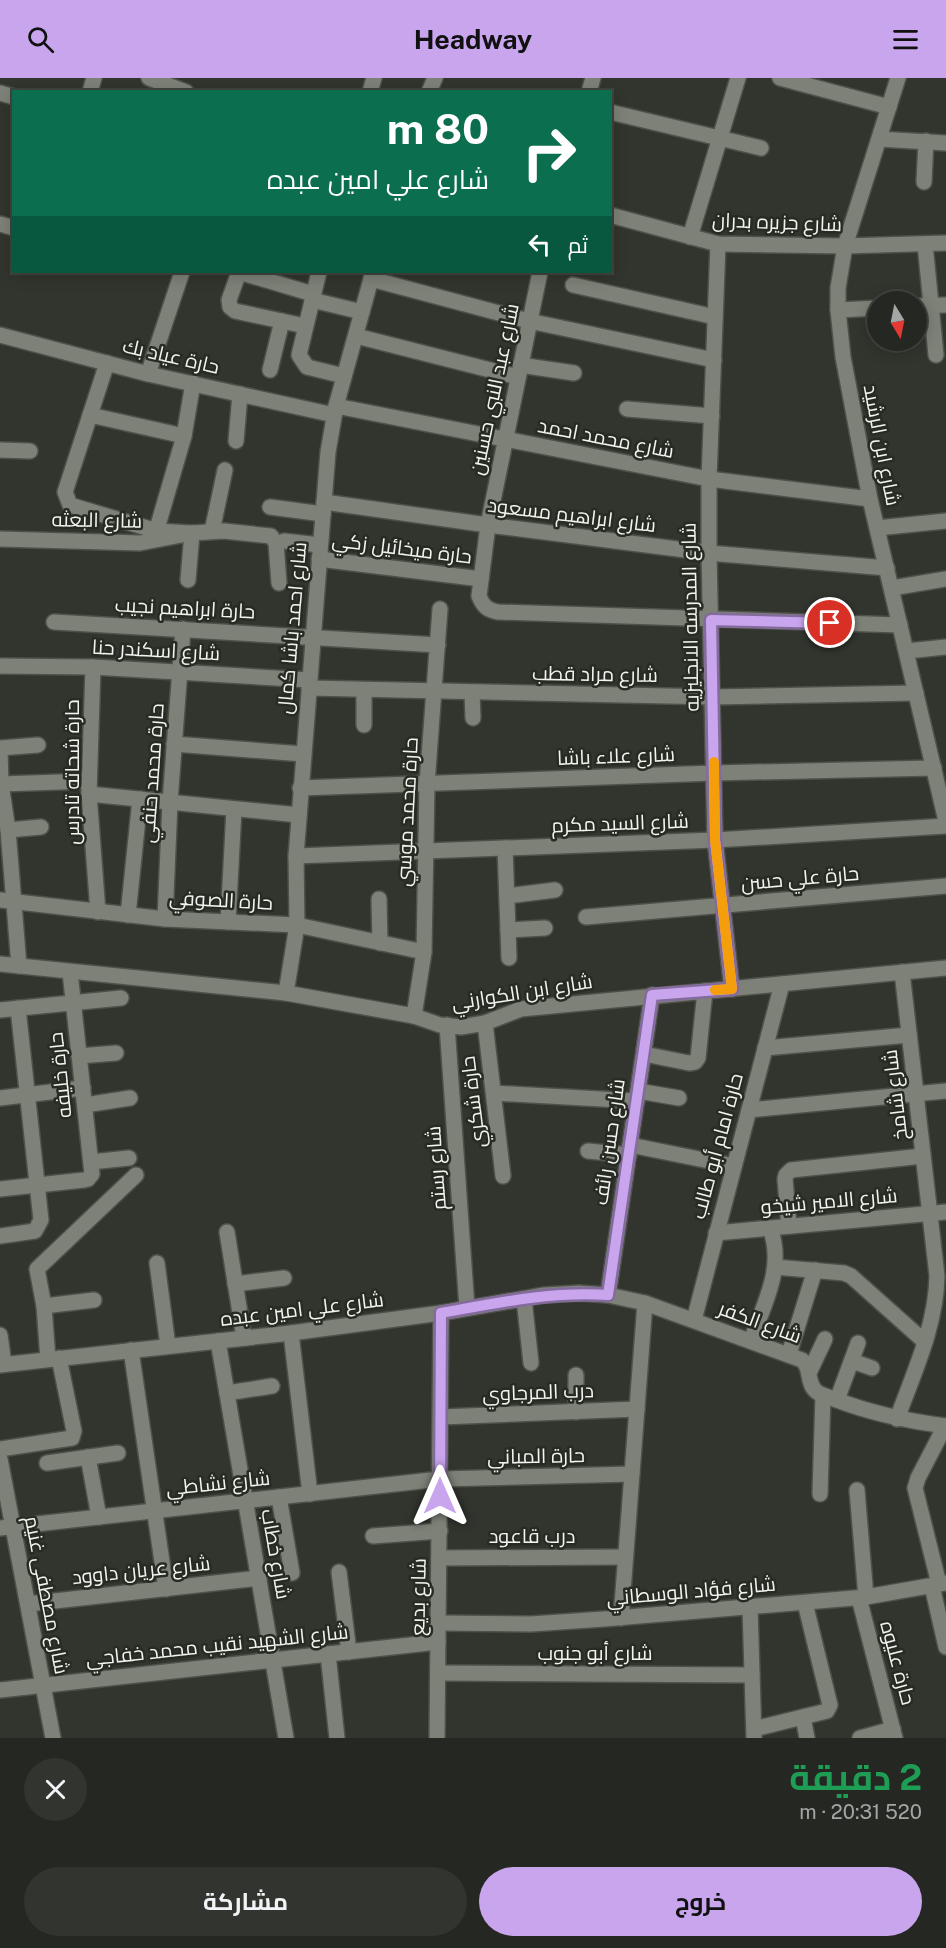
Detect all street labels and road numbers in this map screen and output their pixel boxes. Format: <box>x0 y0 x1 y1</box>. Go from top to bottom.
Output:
street label: شارع جزيره بدران <box>711 208 842 238</box>
street label: شارع عبد النبي حسنين <box>464 301 528 478</box>
street label: حارة عياد بك <box>120 333 222 379</box>
street label: شارع ابن الرشيد <box>857 382 906 508</box>
street label: شارع محمد احمد <box>535 413 676 465</box>
street label: شارع ابراهيم مسعود <box>486 493 658 539</box>
street label: شارع البعثه <box>51 507 142 535</box>
street label: شارع المدرسه الانجليزيه <box>676 522 706 712</box>
street label: حارة ميخائيل زكي <box>330 527 473 572</box>
street label: شارع احمد باشا كمال <box>273 541 313 715</box>
street label: حارة ابراهيم نجيب <box>114 592 256 626</box>
street label: شارع اسكندر حنا <box>91 635 221 667</box>
street label: شارع مراد قطب <box>532 661 658 689</box>
street label: حارة شحاته تادرس <box>60 699 85 845</box>
street label: حارة محمد حنفي <box>135 702 173 844</box>
street label: حارة محمد موسي <box>391 737 426 887</box>
street label: شارع علاء باشا <box>556 742 676 772</box>
street label: شارع السيد مكرم <box>551 809 689 839</box>
street label: حارة علي حسن <box>740 861 860 899</box>
street label: حارة الصوفي <box>168 885 274 919</box>
street label: شارع ابن الكوارني <box>450 969 595 1019</box>
street label: حارة خليفه <box>44 1031 76 1119</box>
street label: شارع شامخ <box>878 1048 914 1142</box>
street label: حارة شكري <box>455 1054 495 1149</box>
street label: حارة امام أبو طالب <box>686 1070 750 1222</box>
street label: شارع حسن رائف <box>588 1077 632 1207</box>
street label: شارع رستم <box>421 1125 453 1211</box>
street label: شارع الامير شيخو <box>759 1183 899 1221</box>
street label: شارع علي امين عبده <box>219 1287 386 1335</box>
street label: شارع الكفر <box>714 1296 805 1350</box>
street label: درب المرجاوي <box>482 1378 594 1410</box>
street label: حارة المباني <box>487 1443 585 1473</box>
street label: شارع نشاطي <box>165 1466 272 1504</box>
street label: شارع خطاب <box>254 1507 296 1601</box>
street label: شارع مصطفى غنيم <box>18 1514 74 1676</box>
street label: درب قاعود <box>489 1524 575 1548</box>
street label: شارع عريان داوود <box>71 1551 212 1591</box>
street label: شارع بديع <box>405 1558 433 1636</box>
street label: شارع فؤاد الوسطاني <box>605 1572 777 1614</box>
street label: حارة عليوه <box>875 1618 921 1708</box>
street label: شارع الشهيد نقيب محمد خفاجي <box>84 1619 350 1675</box>
street label: شارع أبو جنوب <box>537 1641 653 1667</box>

